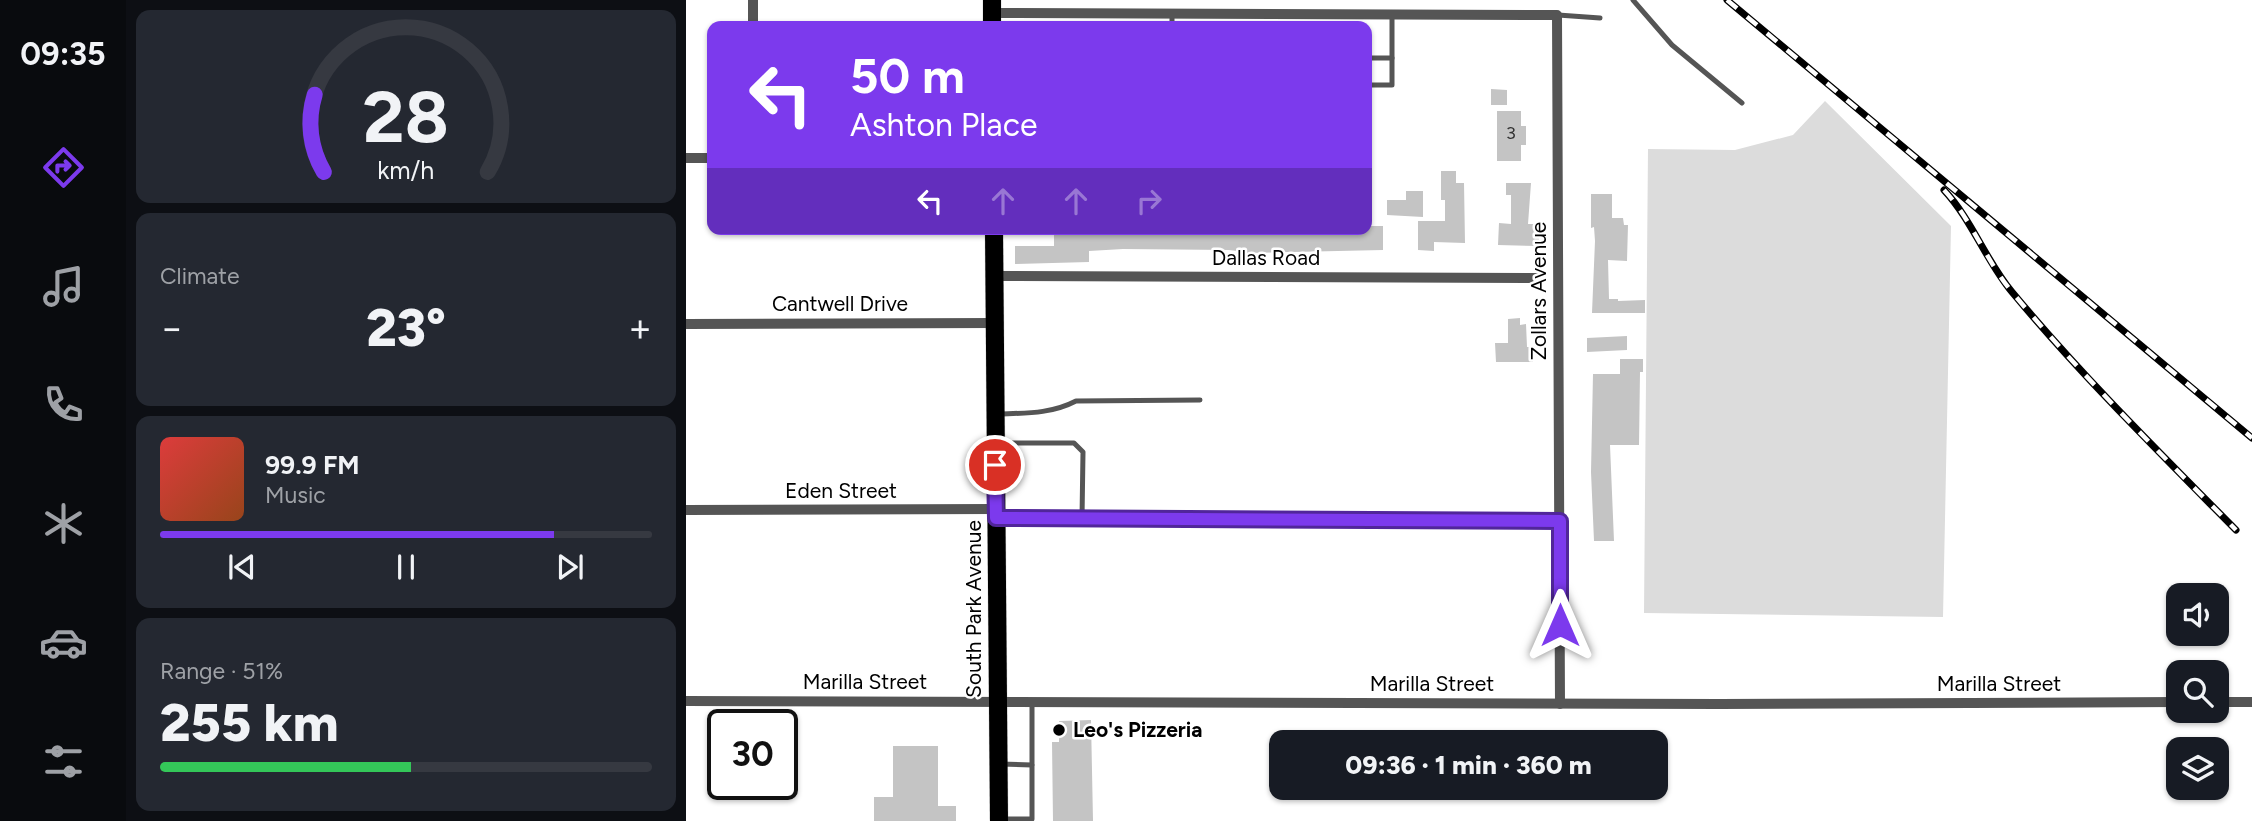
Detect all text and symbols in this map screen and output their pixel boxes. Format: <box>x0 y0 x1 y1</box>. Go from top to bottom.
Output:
text: 09:35 <box>20 35 106 73</box>
text: 50 m <box>850 46 965 105</box>
icon: left <box>735 49 826 140</box>
text: 28 <box>363 74 449 161</box>
text: Ashton Place <box>850 106 1037 144</box>
house number: 3 <box>1506 122 1516 144</box>
icon: directions <box>39 143 88 192</box>
text: km/h <box>377 155 435 185</box>
icon: left <box>911 182 949 220</box>
icon: ahead <box>984 182 1022 220</box>
icon: ahead <box>1057 182 1095 220</box>
icon: right <box>1130 182 1168 220</box>
street label: Zollars Avenue <box>1526 222 1551 360</box>
street label: Dallas Road <box>1212 245 1320 270</box>
icon: music <box>39 262 88 311</box>
text: Climate <box>160 262 239 290</box>
street label: Cantwell Drive <box>772 291 908 316</box>
text: 23° <box>366 297 446 359</box>
text: − <box>160 305 184 351</box>
text: + <box>628 305 652 351</box>
icon: phone <box>39 380 88 429</box>
pin <box>965 435 1025 495</box>
icon: arrive <box>976 446 1014 484</box>
text: 99.9 FM <box>265 449 360 481</box>
street label: Eden Street <box>785 478 897 503</box>
text: Music <box>265 481 326 509</box>
icon: climate <box>39 499 88 548</box>
street label: South Park Avenue <box>961 520 986 698</box>
icon: previous <box>223 548 261 586</box>
icon: pause <box>387 548 425 586</box>
icon: next <box>551 548 589 586</box>
map controls <box>2166 583 2229 800</box>
button: sound <box>2166 583 2229 646</box>
position arrow <box>1523 588 1597 662</box>
icon: car <box>39 618 88 667</box>
text: Range · 51% <box>160 657 283 685</box>
button: search <box>2166 660 2229 723</box>
street label: Marilla Street <box>803 669 927 694</box>
street label: Marilla Street <box>1370 671 1494 696</box>
street label: Marilla Street <box>1937 671 2061 696</box>
text: 255 km <box>160 692 339 754</box>
speed limit sign: 30 <box>707 709 798 800</box>
place label: Leo's Pizzeria <box>1073 717 1203 742</box>
marker: Leo's Pizzeria <box>1051 722 1067 738</box>
icon: filters <box>39 737 88 786</box>
button: layers <box>2166 737 2229 800</box>
text: 09:36 · 1 min · 360 m <box>1345 749 1592 781</box>

